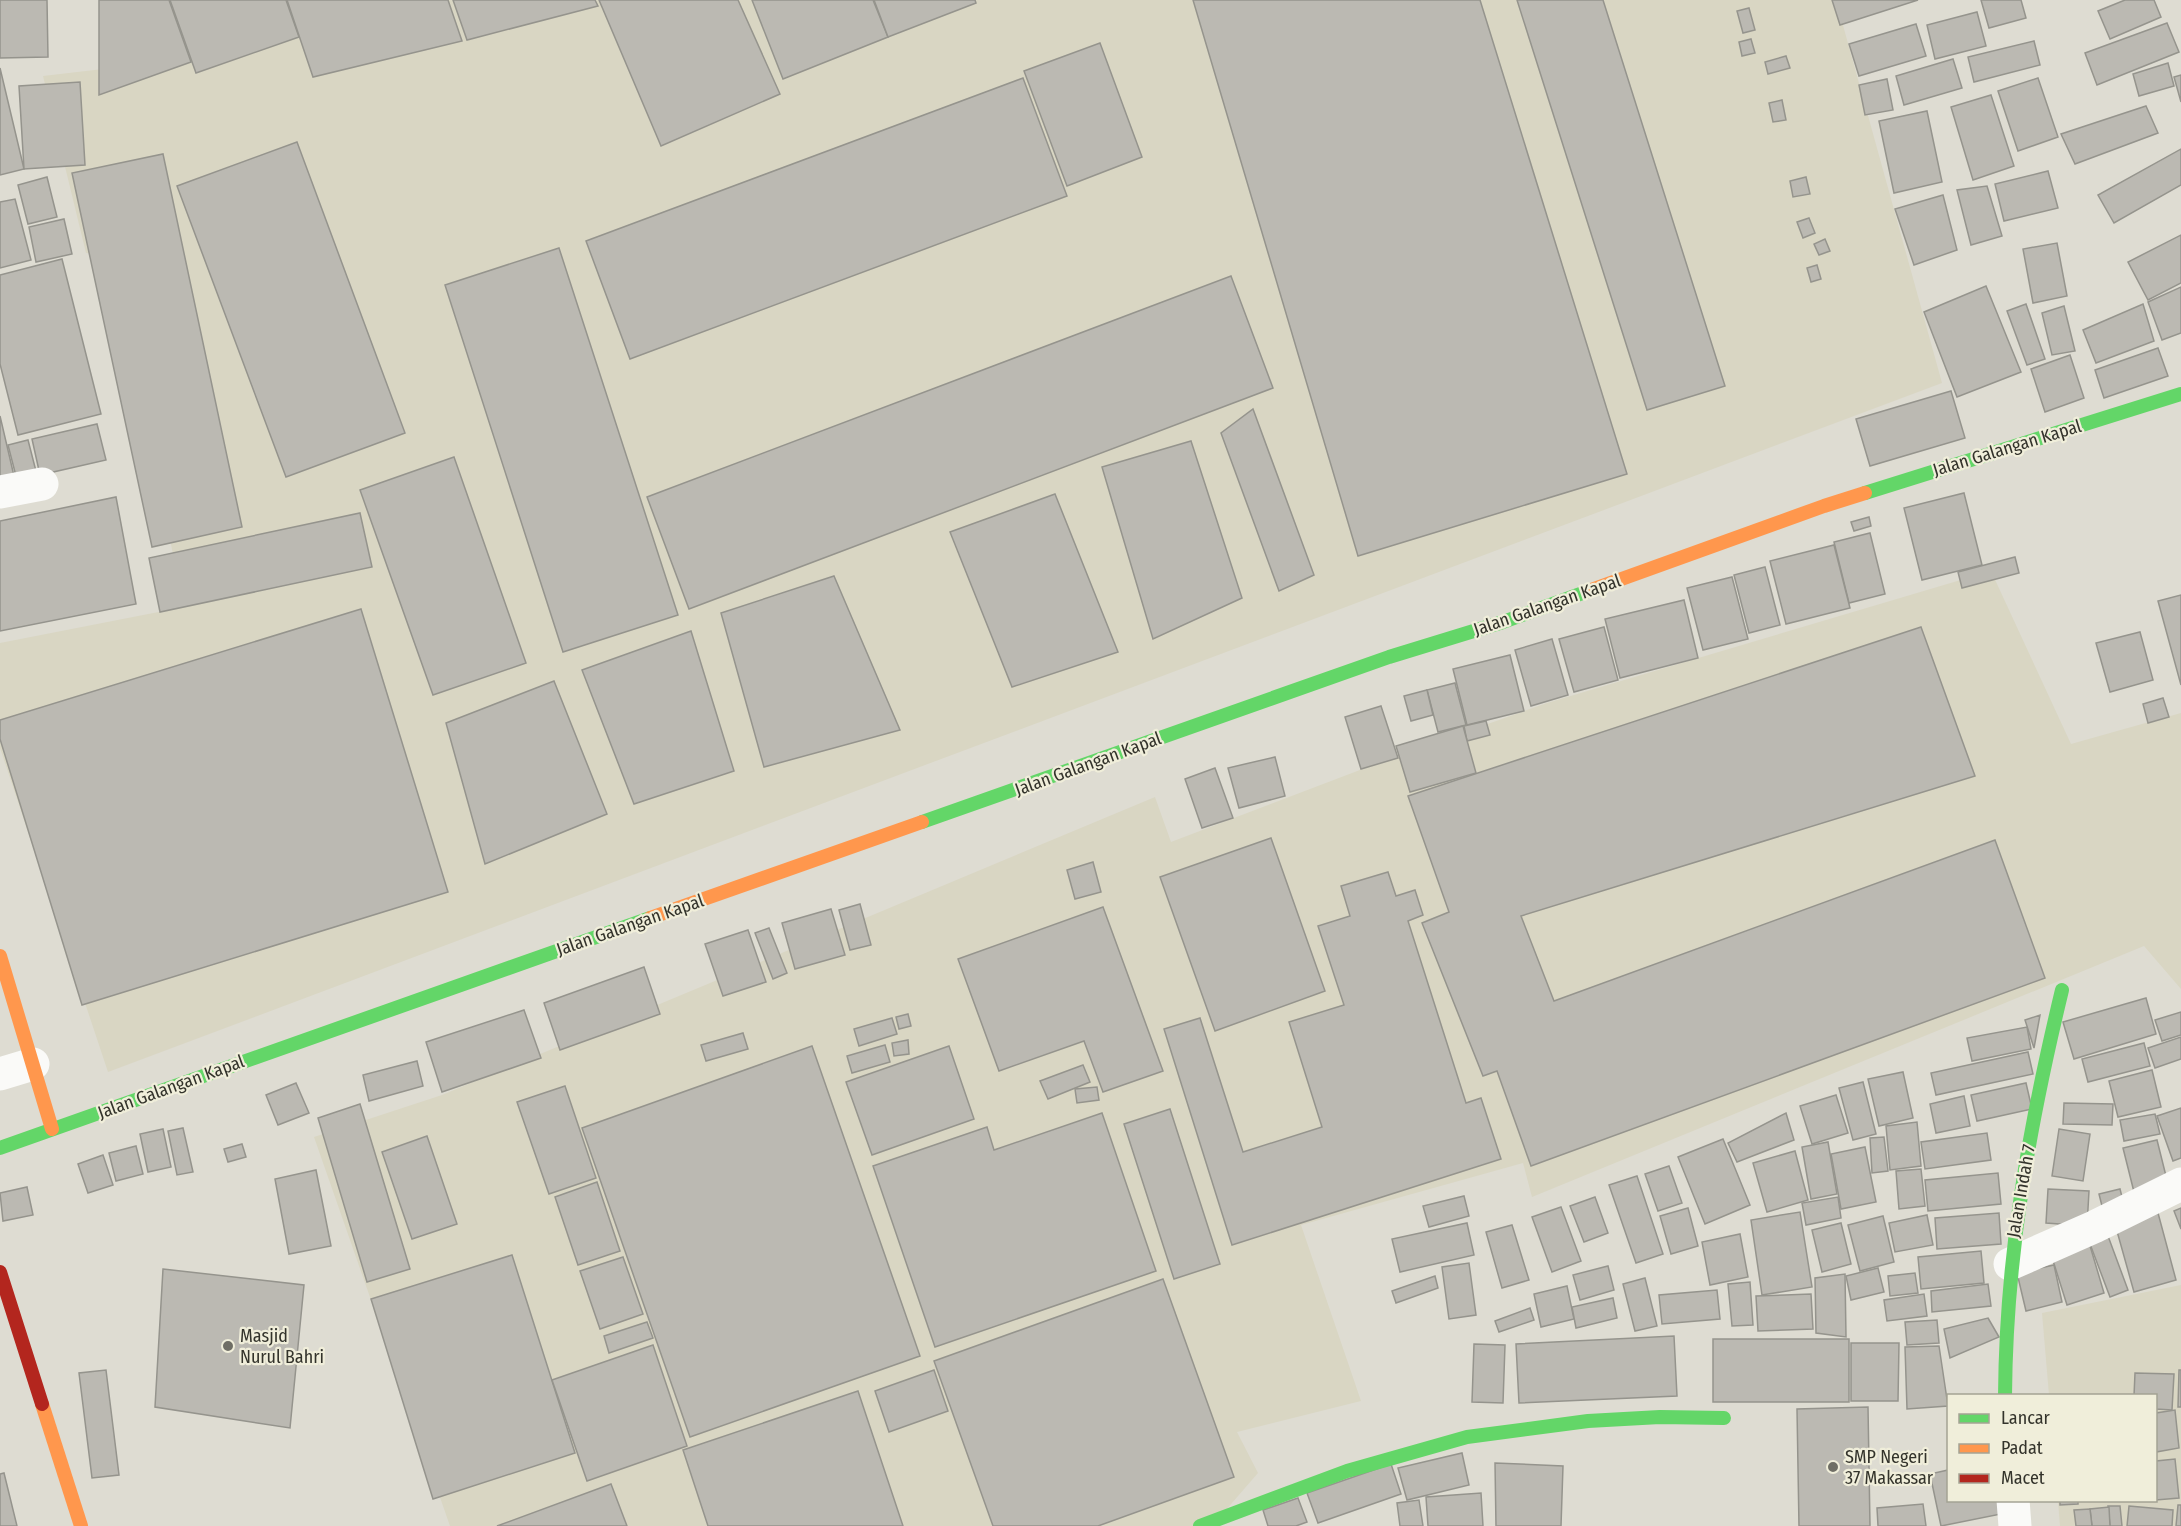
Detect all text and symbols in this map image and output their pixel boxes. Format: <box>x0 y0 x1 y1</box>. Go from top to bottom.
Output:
street label: Jalan Galangan Kapal <box>1930 415 2084 481</box>
street label: Jalan Galangan Kapal <box>1470 569 1624 641</box>
street label: Jalan Galangan Kapal <box>1012 727 1165 801</box>
street label: Jalan Galangan Kapal <box>553 889 707 961</box>
street label: Jalan Galangan Kapal <box>95 1050 248 1124</box>
street label: Jalan Indah 7 <box>2002 1143 2040 1239</box>
place label: Masjid Nurul Bahri <box>240 1325 324 1368</box>
marker: Masjid Nurul Bahri <box>221 1339 235 1353</box>
legend <box>1947 1394 2157 1502</box>
text: Lancar <box>2001 1407 2050 1429</box>
text: Padat <box>2001 1437 2043 1459</box>
place label: SMP Negeri 37 Makassar <box>1845 1446 1934 1489</box>
marker: SMP Negeri 37 Makassar <box>1826 1460 1840 1474</box>
text: Macet <box>2001 1467 2045 1489</box>

